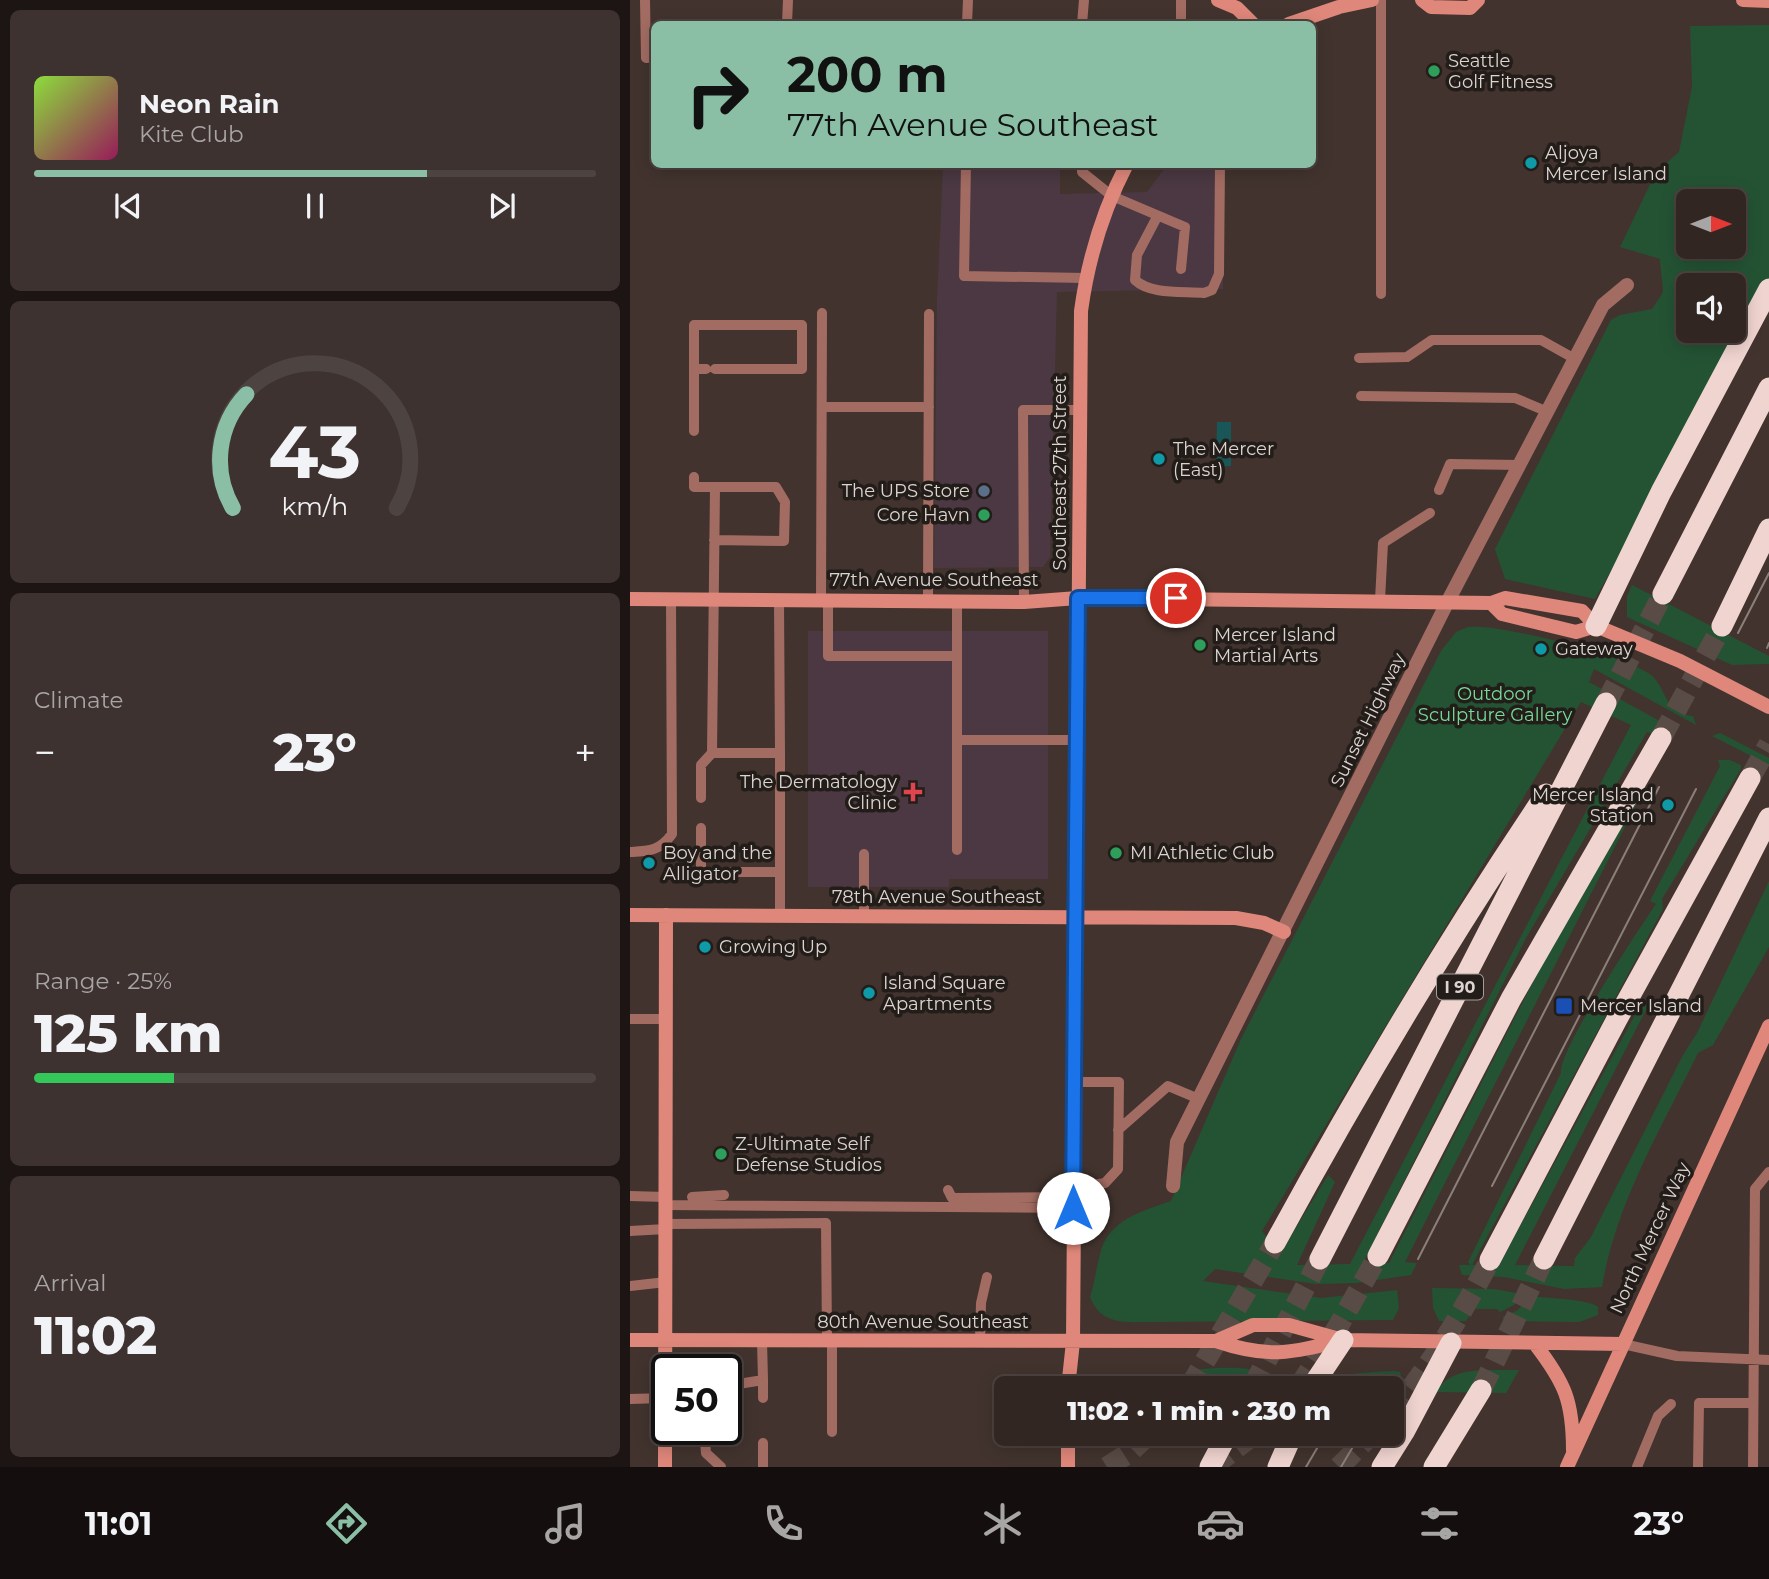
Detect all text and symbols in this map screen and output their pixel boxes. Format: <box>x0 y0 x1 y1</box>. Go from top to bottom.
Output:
text: 200 m <box>787 45 948 104</box>
icon: right <box>672 49 763 140</box>
place label: Seattle Golf Fitness <box>1448 50 1553 93</box>
marker: Seattle Golf Fitness <box>1426 63 1442 79</box>
text: Neon Rain <box>139 88 280 120</box>
text: 77th Avenue Southeast <box>787 105 1159 144</box>
text: Kite Club <box>139 120 244 148</box>
place label: Aljoya Mercer Island <box>1545 142 1667 185</box>
marker: Aljoya Mercer Island <box>1523 155 1539 171</box>
icon: previous <box>109 187 147 225</box>
icon: pause <box>296 187 334 225</box>
icon: next <box>483 187 521 225</box>
north arrow <box>1676 189 1746 259</box>
map controls <box>1676 189 1746 343</box>
button: sound <box>1676 273 1746 343</box>
street label: Southeast 27th Street <box>1049 375 1071 571</box>
text: 43 <box>269 409 361 497</box>
place label: The Mercer (East) <box>1173 438 1274 481</box>
marker: The Mercer (East) <box>1151 451 1167 467</box>
place label: The UPS Store <box>842 480 970 502</box>
marker: The UPS Store <box>976 483 992 499</box>
text: km/h <box>282 491 348 521</box>
place label: Core Havn <box>877 504 970 526</box>
marker: Core Havn <box>976 507 992 523</box>
pin <box>1146 568 1206 628</box>
street label: 77th Avenue Southeast <box>829 569 1039 591</box>
icon: arrive <box>1157 579 1195 617</box>
place label: Mercer Island Martial Arts <box>1214 624 1336 667</box>
marker: Mercer Island Martial Arts <box>1192 637 1208 653</box>
place label: Gateway <box>1555 638 1633 660</box>
marker: Gateway <box>1533 641 1549 657</box>
street label: Sunset Highway <box>1326 649 1410 791</box>
park label: Outdoor Sculpture Gallery <box>1418 683 1572 726</box>
text: Climate <box>34 686 123 714</box>
text: 23° <box>273 721 357 784</box>
text: − <box>34 729 56 776</box>
text: + <box>574 729 596 776</box>
place label: The Dermatology Clinic <box>740 771 897 814</box>
marker: The Dermatology Clinic <box>903 782 923 802</box>
place label: Mercer Island Station <box>1532 784 1654 827</box>
marker: Mercer Island Station <box>1660 797 1676 813</box>
place label: Boy and the Alligator <box>663 842 772 885</box>
place label: MI Athletic Club <box>1130 842 1274 864</box>
marker: MI Athletic Club <box>1108 845 1124 861</box>
marker: Boy and the Alligator <box>641 855 657 871</box>
street label: 78th Avenue Southeast <box>832 886 1042 908</box>
place label: Growing Up <box>719 936 827 958</box>
marker: Growing Up <box>697 939 713 955</box>
text: Range · 25% <box>34 967 172 995</box>
place label: Island Square Apartments <box>883 972 1006 1015</box>
road number: I 90 <box>1437 974 1483 1000</box>
marker: Island Square Apartments <box>861 985 877 1001</box>
place label: Mercer Island <box>1580 995 1702 1017</box>
marker: Mercer Island <box>1554 996 1574 1016</box>
text: 125 km <box>34 1002 222 1065</box>
place label: Z-Ultimate Self Defense Studios <box>735 1133 882 1176</box>
marker: Z-Ultimate Self Defense Studios <box>713 1146 729 1162</box>
street label: North Mercer Way <box>1605 1159 1695 1317</box>
position arrow <box>1036 1171 1110 1245</box>
text: Arrival <box>34 1269 107 1297</box>
text: 11:02 <box>34 1304 157 1367</box>
street label: 80th Avenue Southeast <box>817 1311 1029 1333</box>
speed limit sign: 50 <box>651 1354 742 1445</box>
text: 11:02 · 1 min · 230 m <box>1067 1395 1331 1427</box>
icon: directions <box>322 1499 371 1548</box>
icon: music <box>541 1499 590 1548</box>
icon: phone <box>759 1499 808 1548</box>
icon: climate <box>978 1499 1027 1548</box>
icon: car <box>1196 1499 1245 1548</box>
icon: filters <box>1415 1499 1464 1548</box>
text: 11:01 <box>85 1504 152 1543</box>
text: 23° <box>1633 1504 1684 1543</box>

